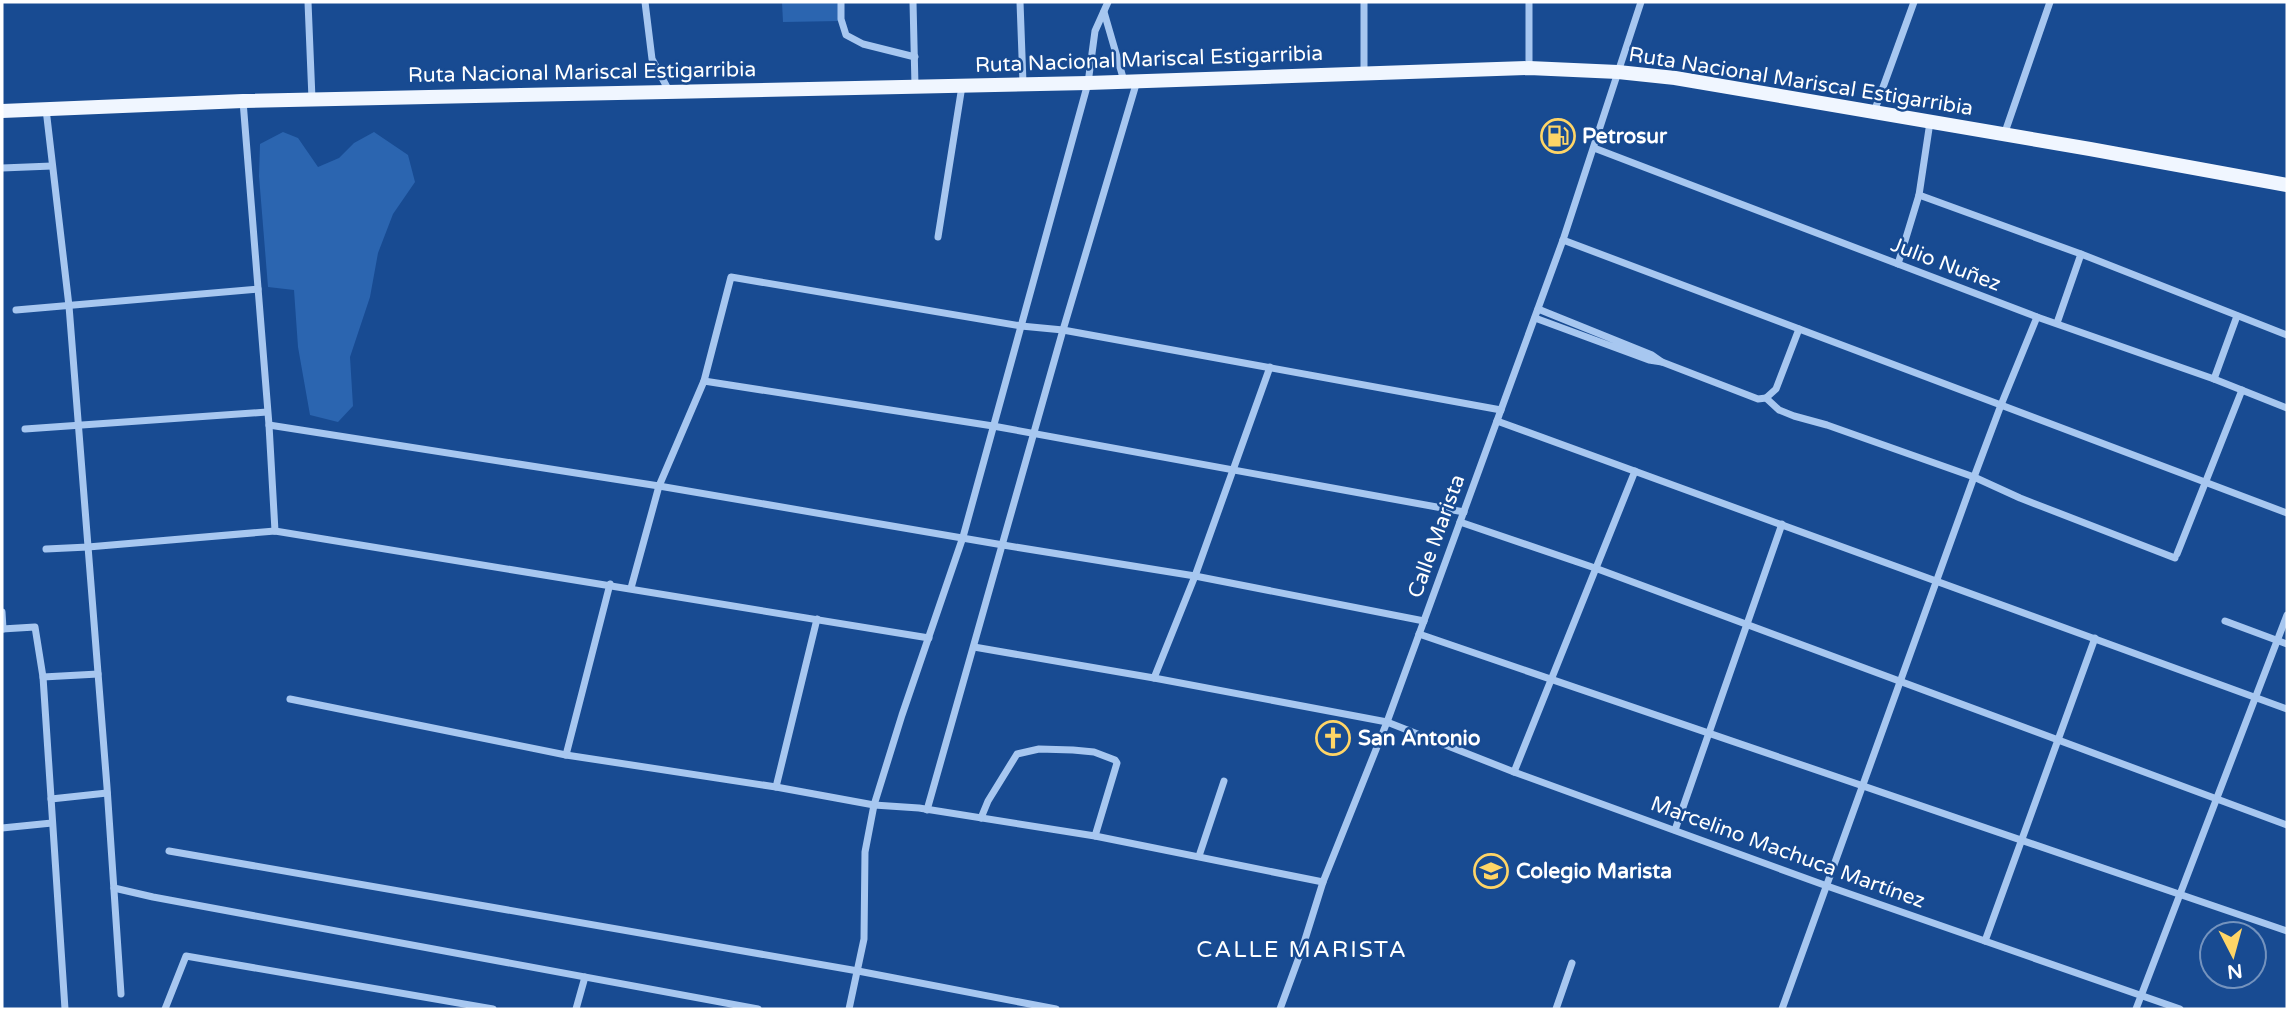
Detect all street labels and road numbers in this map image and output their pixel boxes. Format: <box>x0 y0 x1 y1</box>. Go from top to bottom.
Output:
street label: Ruta Nacional Mariscal Estigarribia <box>974 41 1324 78</box>
street label: Ruta Nacional Mariscal Estigarribia <box>1627 42 1975 121</box>
street label: Ruta Nacional Mariscal Estigarribia <box>408 57 756 88</box>
street label: Julio Nuñez <box>1887 232 2004 297</box>
street label: Calle Marista <box>1403 471 1470 601</box>
street label: Marcelino Machuca Martínez <box>1647 791 1928 914</box>

